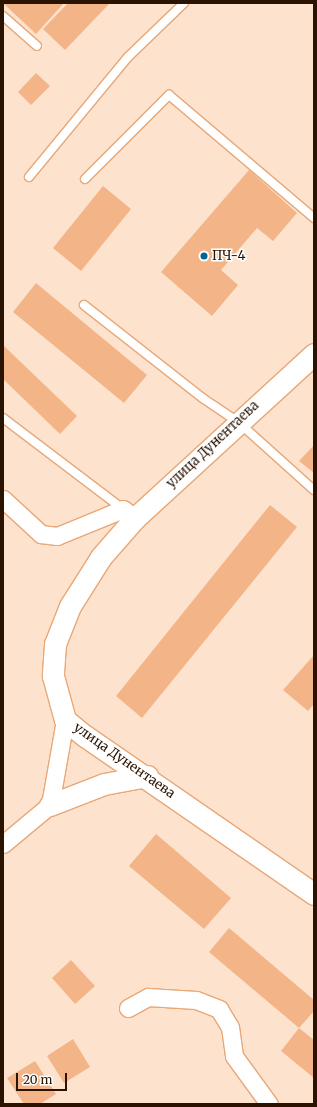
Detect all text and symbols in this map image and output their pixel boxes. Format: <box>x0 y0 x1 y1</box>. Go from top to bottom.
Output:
place label: ПЧ-4 <box>212 248 245 264</box>
marker: ПЧ-4 <box>199 251 209 261</box>
street label: улица Дунентаева <box>164 398 262 492</box>
street label: улица Дунентаева <box>70 720 178 802</box>
scale bar <box>18 1065 69 1091</box>
text: 20 m <box>23 1072 52 1087</box>

